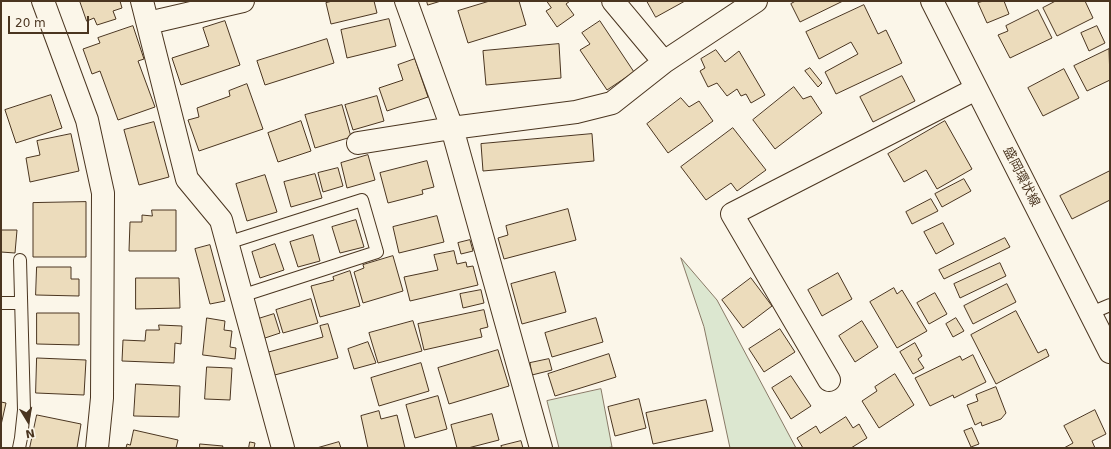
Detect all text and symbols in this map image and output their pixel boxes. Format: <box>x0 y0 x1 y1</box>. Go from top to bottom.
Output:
scale bar <box>10 8 91 34</box>
text: 20 m <box>15 16 46 30</box>
street label: 盛岡環状線 <box>999 145 1043 209</box>
north arrow <box>8 401 48 441</box>
text: N <box>25 426 36 441</box>

